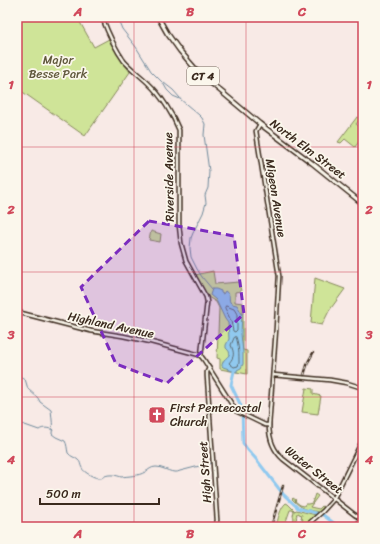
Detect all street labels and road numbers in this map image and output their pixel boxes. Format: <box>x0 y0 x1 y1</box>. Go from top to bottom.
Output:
road number: CT 4 <box>187 67 219 85</box>
street label: North Elm Street <box>265 113 351 185</box>
street label: Riverside Avenue <box>157 132 181 222</box>
street label: Migeon Avenue <box>259 157 293 239</box>
street label: Highland Avenue <box>66 305 156 345</box>
street label: High Street <box>192 440 218 504</box>
street label: Water Street <box>280 440 348 500</box>

